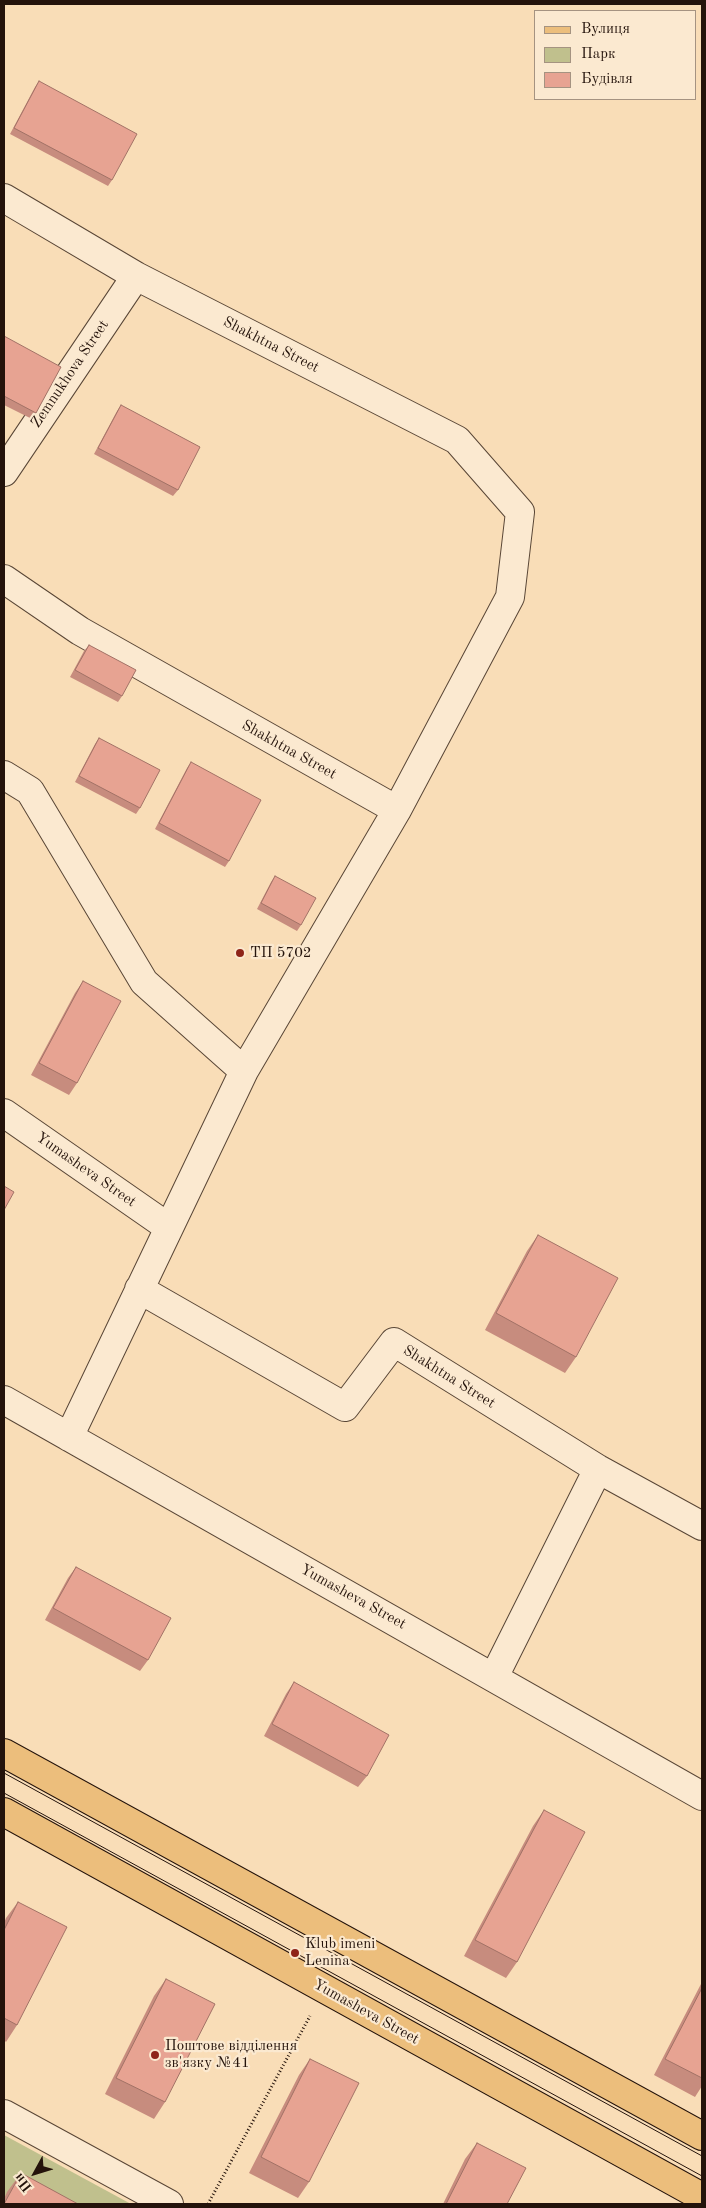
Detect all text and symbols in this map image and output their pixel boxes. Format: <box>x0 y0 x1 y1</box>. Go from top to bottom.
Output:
legend <box>534 10 696 100</box>
text: Вулиця <box>581 22 630 37</box>
text: Парк <box>581 47 616 62</box>
text: Будівля <box>581 72 633 87</box>
street label: Shakhtna Street <box>220 313 322 377</box>
street label: Zemnukhova Street <box>27 317 113 431</box>
street label: Shakhtna Street <box>238 717 340 783</box>
place label: ТП 5702 <box>250 944 312 962</box>
marker: ТП 5702 <box>234 947 246 959</box>
street label: Yumasheva Street <box>32 1129 140 1211</box>
street label: Shakhtna Street <box>399 1341 499 1413</box>
street label: Yumasheva Street <box>297 1560 409 1634</box>
place label: Klub imeni Lenina <box>305 1935 375 1970</box>
marker: Klub imeni Lenina <box>289 1947 301 1959</box>
street label: Yumasheva Street <box>310 1975 422 2049</box>
place label: Поштове відділення зв'язку №41 <box>165 2037 297 2072</box>
marker: Поштове відділення зв'язку №41 <box>149 2049 161 2061</box>
north arrow <box>10 2148 60 2198</box>
text: Пн <box>12 2171 35 2194</box>

